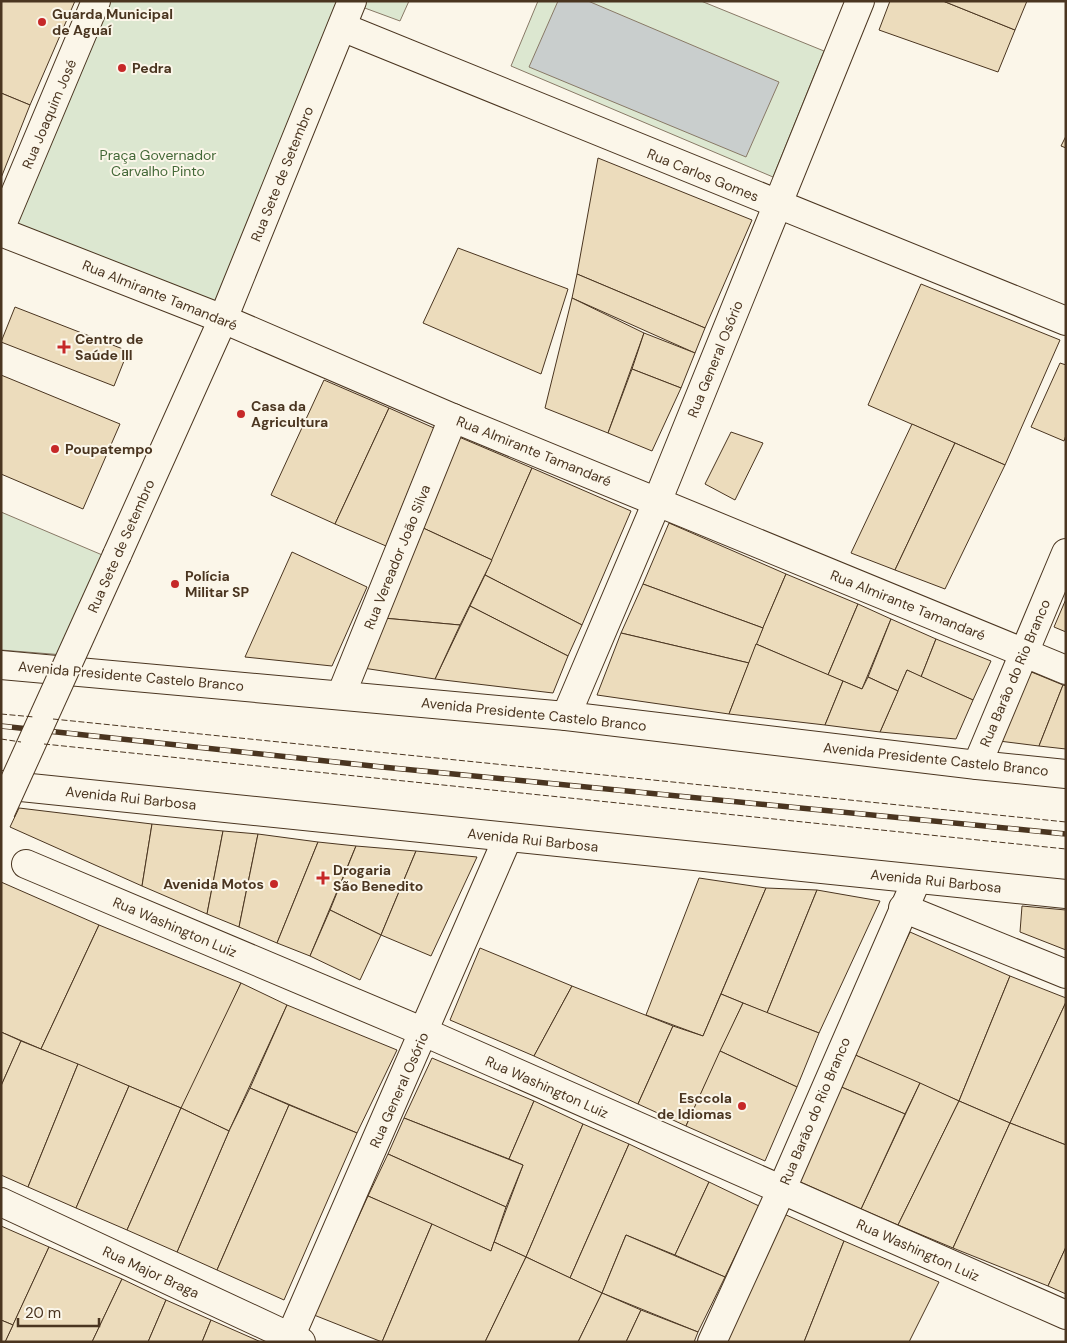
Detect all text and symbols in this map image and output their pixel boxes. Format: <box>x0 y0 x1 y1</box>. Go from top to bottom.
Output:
place label: Guarda Municipal de Aguaí <box>52 5 173 39</box>
marker: Guarda Municipal de Aguaí <box>36 16 48 28</box>
street label: Rua Joaquim José <box>18 56 80 171</box>
place label: Pedra <box>132 59 172 77</box>
marker: Pedra <box>116 62 128 74</box>
street label: Rua Sete de Setembro <box>247 104 317 244</box>
street label: Rua Carlos Gomes <box>644 144 762 206</box>
park label: Praça Governador Carvalho Pinto <box>100 146 216 180</box>
street label: Rua Almirante Tamandaré <box>80 256 240 334</box>
street label: Rua General Osório <box>683 298 747 420</box>
place label: Centro de Saúde III <box>75 330 144 364</box>
marker: Centro de Saúde III <box>57 340 71 354</box>
place label: Casa da Agricultura <box>251 397 328 431</box>
marker: Casa da Agricultura <box>235 408 247 420</box>
street label: Rua Almirante Tamandaré <box>454 412 614 490</box>
place label: Poupatempo <box>65 440 153 458</box>
marker: Poupatempo <box>49 443 61 455</box>
street label: Rua Sete de Setembro <box>83 476 159 616</box>
street label: Rua Vereador João Silva <box>360 482 434 632</box>
street label: Rua Almirante Tamandaré <box>828 566 988 644</box>
place label: Polícia Militar SP <box>185 567 250 601</box>
marker: Polícia Militar SP <box>169 578 181 590</box>
street label: Rua Barão do Rio Branco <box>976 596 1054 750</box>
street label: Avenida Presidente Castelo Branco <box>17 657 245 695</box>
street label: Avenida Presidente Castelo Branco <box>420 693 648 735</box>
street label: Avenida Presidente Castelo Branco <box>822 738 1050 780</box>
street label: Avenida Rui Barbosa <box>65 782 197 814</box>
street label: Avenida Rui Barbosa <box>467 824 599 856</box>
place label: Drogaria São Benedito <box>333 861 423 895</box>
street label: Avenida Rui Barbosa <box>870 865 1002 897</box>
marker: Drogaria São Benedito <box>317 872 329 884</box>
place label: Avenida Motos <box>163 875 264 893</box>
marker: Avenida Motos <box>268 878 280 890</box>
street label: Rua Washington Luiz <box>110 893 240 961</box>
street label: Rua General Osório <box>365 1029 433 1151</box>
street label: Rua Barão do Rio Branco <box>776 1034 854 1188</box>
street label: Rua Washington Luiz <box>483 1052 611 1122</box>
place label: Esccola de Idiomas <box>657 1089 732 1123</box>
marker: Esccola de Idiomas <box>736 1100 748 1112</box>
street label: Rua Washington Luiz <box>854 1215 982 1285</box>
street label: Rua Major Braga <box>100 1242 202 1302</box>
scale bar <box>18 1296 99 1328</box>
text: 20 m <box>25 1303 61 1323</box>

